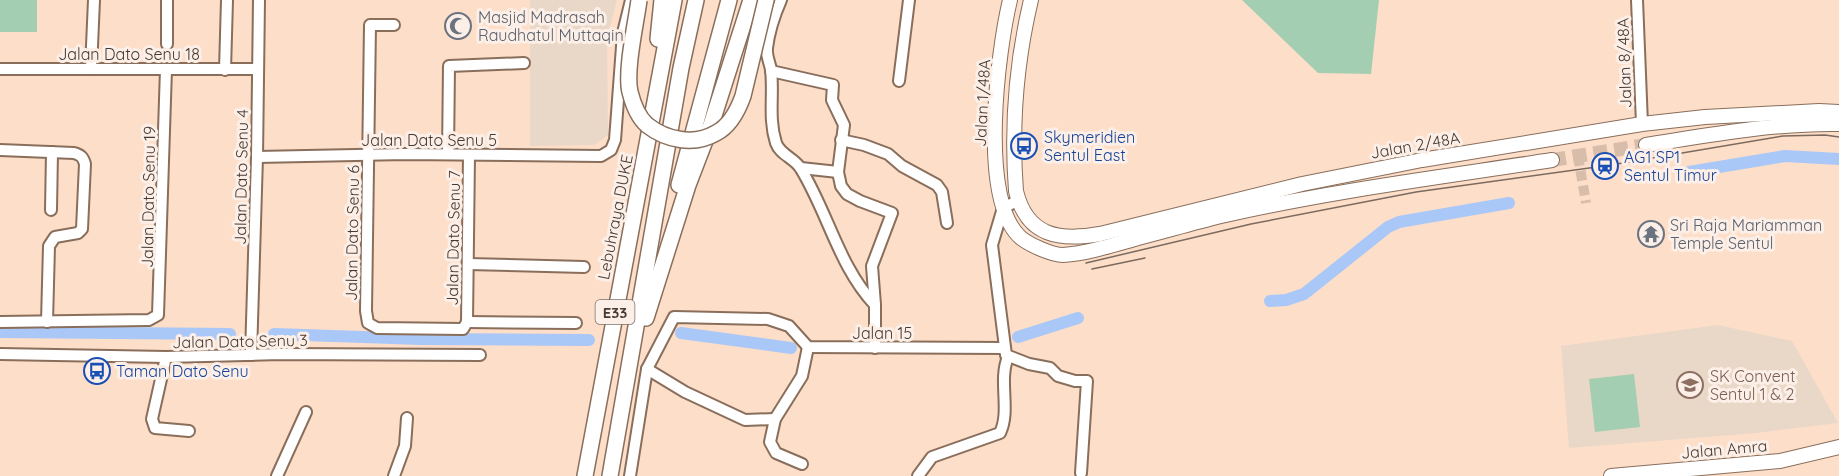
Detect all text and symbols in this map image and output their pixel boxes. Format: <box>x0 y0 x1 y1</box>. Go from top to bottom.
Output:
place label: Masjid Madrasah Raudhatul Muttaqin <box>478 7 624 45</box>
mosque icon: Masjid Madrasah Raudhatul Muttaqin <box>443 11 473 41</box>
street label: Jalan 8/48A <box>1612 18 1636 108</box>
street label: Jalan Dato Senu 18 <box>58 44 200 64</box>
street label: Jalan 1/48A <box>970 59 994 147</box>
street label: Jalan Dato Senu 4 <box>230 109 252 245</box>
street label: Jalan Dato Senu 19 <box>137 126 159 268</box>
place label: Skymeridien Sentul East <box>1044 127 1135 165</box>
street label: Jalan 2/48A <box>1369 127 1461 163</box>
street label: Jalan Dato Senu 5 <box>361 130 497 150</box>
bus stop icon: Skymeridien Sentul East <box>1009 131 1039 161</box>
place label: AG1 SP1 Sentul Timur <box>1624 147 1717 185</box>
station icon: AG1 SP1 Sentul Timur <box>1590 151 1620 181</box>
street label: Lebuhraya DUKE <box>593 153 637 281</box>
street label: Jalan Dato Senu 6 <box>341 165 363 301</box>
street label: Jalan Dato Senu 7 <box>442 170 464 306</box>
place label: Sri Raja Mariamman Temple Sentul <box>1670 215 1822 253</box>
temple icon: Sri Raja Mariamman Temple Sentul <box>1636 219 1666 249</box>
road number: E33 <box>596 300 634 324</box>
street label: Jalan 15 <box>852 323 912 343</box>
street label: Jalan Dato Senu 3 <box>172 330 308 352</box>
bus stop icon: Taman Dato Senu <box>82 356 112 386</box>
place label: Taman Dato Senu <box>116 361 249 381</box>
place label: SK Convent Sentul 1 & 2 <box>1710 366 1796 404</box>
school or university icon: SK Convent Sentul 1 & 2 <box>1675 370 1705 400</box>
street label: Jalan Amra <box>1680 435 1768 463</box>

